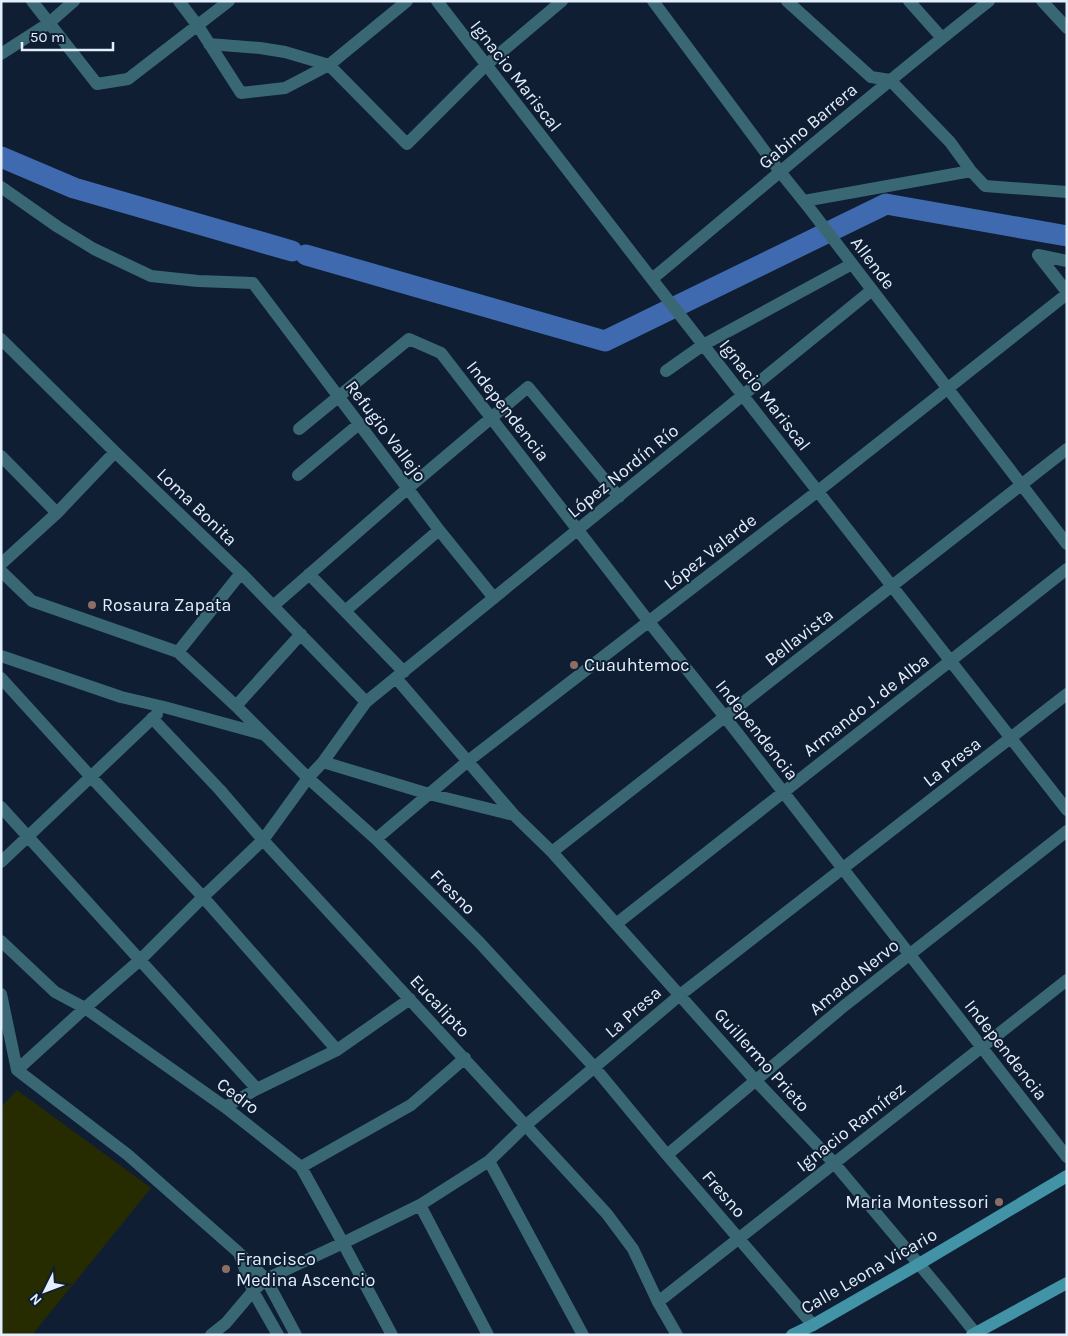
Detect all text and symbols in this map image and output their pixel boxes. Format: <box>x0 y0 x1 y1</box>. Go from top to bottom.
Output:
street label: Ignacio Mariscal <box>466 16 566 136</box>
scale bar <box>22 20 114 52</box>
text: 50 m <box>30 28 65 46</box>
street label: Gabino Barrera <box>754 78 862 174</box>
street label: Allende <box>846 232 900 294</box>
street label: Ignacio Mariscal <box>715 335 815 455</box>
street label: Independencia <box>462 356 554 466</box>
street label: Refugio Vallejo <box>341 376 431 486</box>
street label: López Nordín Río <box>563 419 683 523</box>
street label: Loma Bonita <box>152 463 242 551</box>
street label: López Valarde <box>659 509 761 595</box>
place label: Rosaura Zapata <box>102 594 231 616</box>
marker: Rosaura Zapata <box>86 599 98 611</box>
street label: Bellavista <box>760 603 838 671</box>
street label: Armando J. de Alba <box>798 649 934 761</box>
place label: Cuauhtemoc <box>584 654 690 676</box>
marker: Cuauhtemoc <box>568 659 580 671</box>
street label: Independencia <box>711 675 803 785</box>
street label: La Presa <box>919 732 985 792</box>
street label: Fresno <box>426 865 480 919</box>
street label: Amado Nervo <box>805 934 903 1020</box>
street label: Eucalipto <box>405 970 475 1042</box>
street label: La Presa <box>600 981 666 1043</box>
street label: Independencia <box>960 995 1052 1105</box>
street label: Guillermo Prieto <box>710 1003 814 1117</box>
street label: Cedro <box>212 1073 264 1119</box>
street label: Ignacio Ramírez <box>792 1078 910 1176</box>
street label: Fresno <box>698 1166 750 1222</box>
place label: Maria Montessori <box>845 1191 989 1213</box>
marker: Maria Montessori <box>993 1196 1005 1208</box>
street label: Calle Leona Vicario <box>797 1223 941 1319</box>
place label: Francisco Medina Ascencio <box>236 1248 375 1291</box>
marker: Francisco Medina Ascencio <box>220 1263 232 1275</box>
north arrow <box>20 1266 70 1316</box>
text: N <box>26 1290 45 1309</box>

